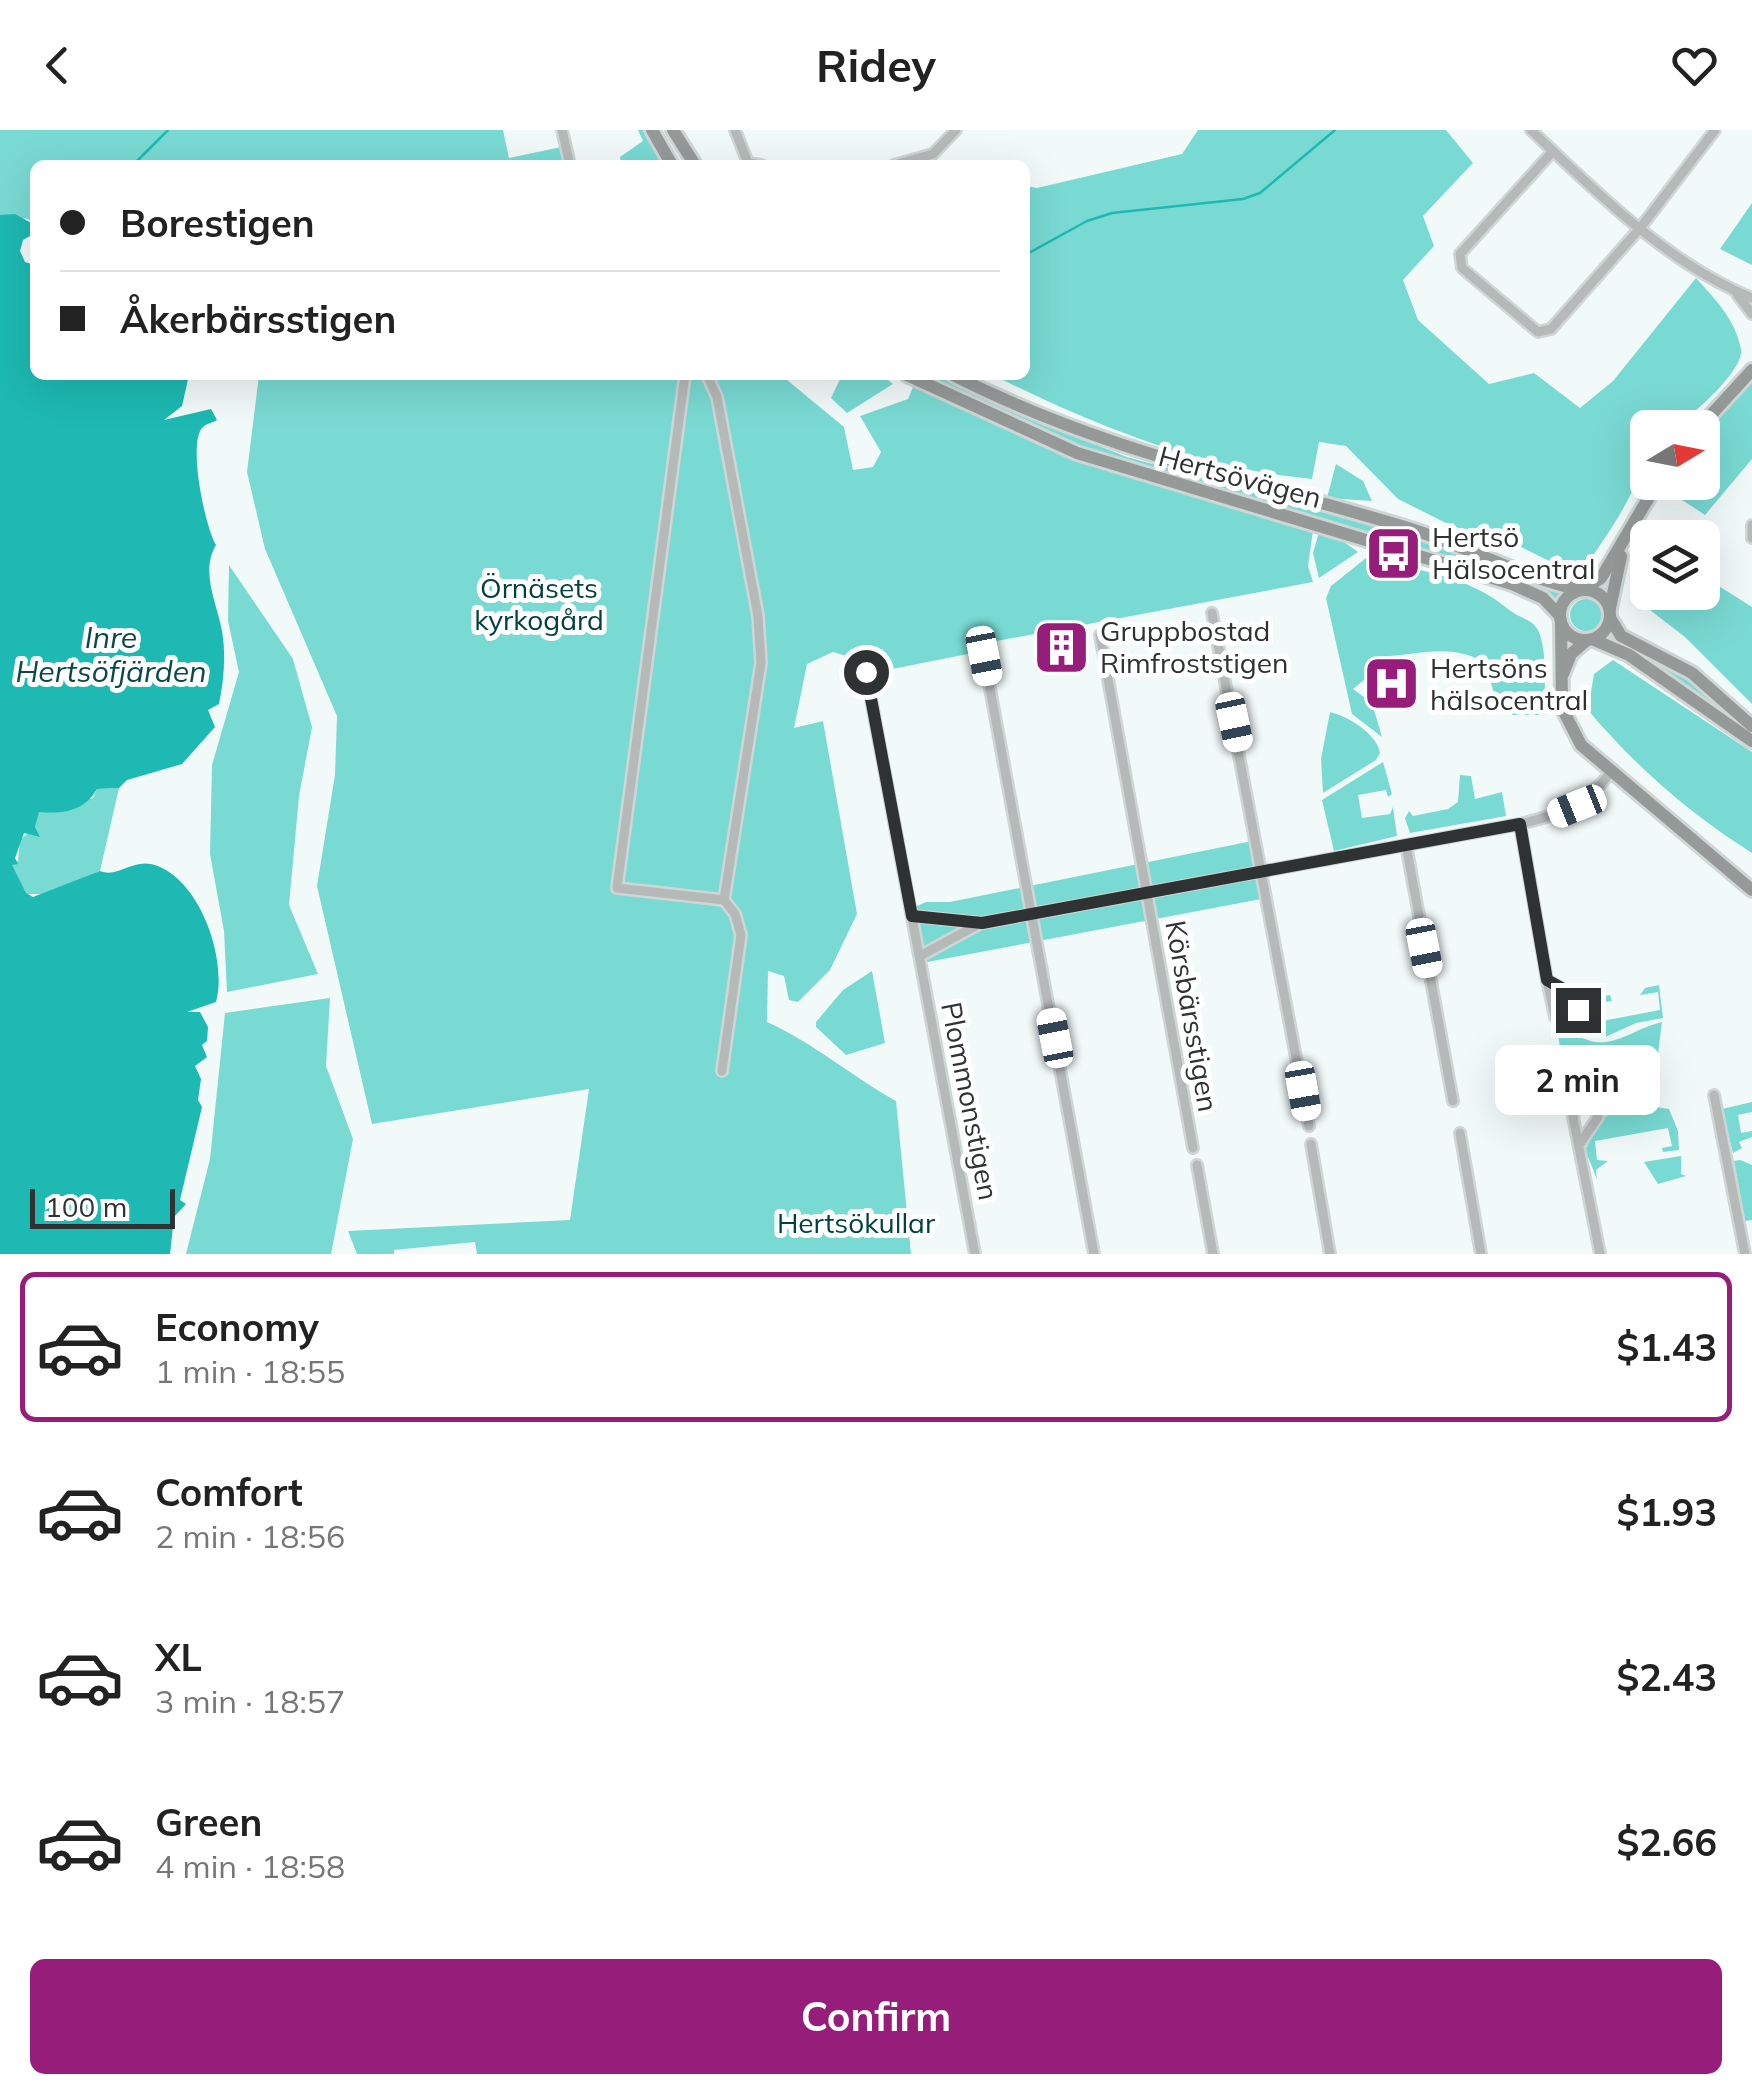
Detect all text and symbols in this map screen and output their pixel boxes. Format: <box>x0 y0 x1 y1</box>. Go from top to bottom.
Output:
text: Ridey <box>816 37 936 93</box>
icon: back <box>30 38 85 93</box>
icon: heart <box>1667 38 1722 93</box>
text: Borestigen <box>120 199 315 247</box>
text: Åkerbärsstigen <box>120 295 396 343</box>
north arrow <box>1630 410 1720 500</box>
map controls <box>1630 410 1720 610</box>
street label: Hertsövägen <box>1155 438 1325 515</box>
place label: Hertsö Hälsocentral <box>1432 519 1595 586</box>
button: layers <box>1630 520 1720 610</box>
bus stop icon: Hertsö Hälsocentral <box>1363 523 1423 583</box>
park label: Örnäsets kyrkogård <box>474 570 604 637</box>
place label: Gruppbostad Rimfroststigen <box>1100 613 1288 680</box>
building icon: Gruppbostad Rimfroststigen <box>1031 617 1091 677</box>
water label: Inre Hertsöfjärden <box>15 618 207 690</box>
car <box>964 624 1004 688</box>
route start <box>844 650 889 695</box>
place label: Hertsöns hälsocentral <box>1430 650 1588 717</box>
hospital icon: Hertsöns hälsocentral <box>1361 654 1421 714</box>
car <box>1213 690 1255 754</box>
car <box>1544 781 1610 831</box>
car <box>1404 916 1444 980</box>
street label: Körsbärsstigen <box>1158 918 1227 1114</box>
route end <box>1556 988 1601 1033</box>
street label: Plommonstigen <box>934 999 1007 1203</box>
car <box>1035 1006 1075 1070</box>
callout: 2 min <box>1496 1045 1660 1115</box>
car <box>1283 1059 1323 1123</box>
text: 2 min <box>1535 1060 1620 1100</box>
scale bar <box>30 1184 175 1228</box>
text: 100 m <box>45 1189 127 1224</box>
park label: Hertsökullar <box>777 1205 936 1240</box>
icon: car <box>35 1302 125 1392</box>
text: Economy <box>155 1303 319 1351</box>
text: $1.43 <box>1616 1323 1717 1371</box>
text: 1 min · 18:55 <box>155 1351 345 1391</box>
icon: car <box>35 1467 125 1557</box>
text: Comfort <box>155 1468 303 1516</box>
text: $1.93 <box>1616 1488 1717 1536</box>
text: 2 min · 18:56 <box>155 1516 345 1556</box>
icon: car <box>35 1632 125 1722</box>
text: XL <box>155 1633 202 1681</box>
text: $2.43 <box>1616 1653 1717 1701</box>
text: 3 min · 18:57 <box>155 1681 345 1721</box>
icon: car <box>35 1797 125 1887</box>
text: Green <box>155 1798 262 1846</box>
text: $2.66 <box>1616 1818 1717 1866</box>
text: 4 min · 18:58 <box>155 1846 345 1886</box>
button: Confirm <box>30 1959 1722 2074</box>

